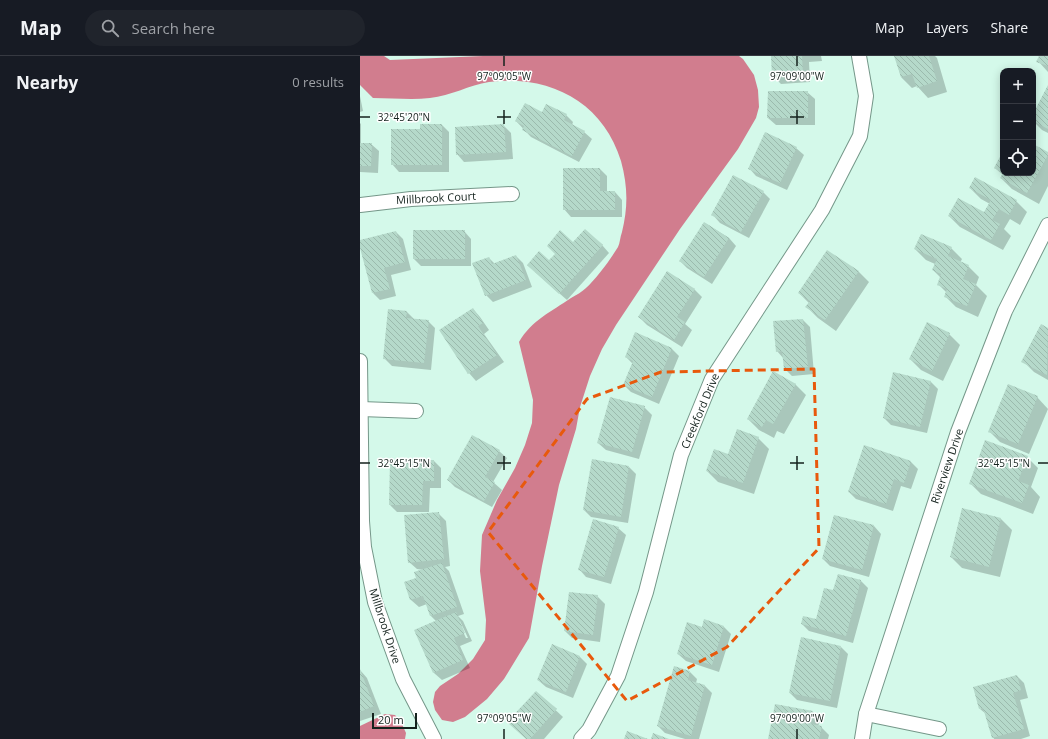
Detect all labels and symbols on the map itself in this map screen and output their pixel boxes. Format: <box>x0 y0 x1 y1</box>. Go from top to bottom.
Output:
text: 97°09'05"W <box>477 69 532 83</box>
text: 97°09'00"W <box>770 69 825 83</box>
text: 32°45'20"N <box>378 110 430 124</box>
street label: Millbrook Court <box>396 188 476 207</box>
street label: Creekford Drive <box>677 371 722 451</box>
street label: Riverview Drive <box>927 426 966 505</box>
text: 32°45'15"N <box>378 456 430 470</box>
text: 32°45'15"N <box>978 456 1030 470</box>
street label: Millbrook Drive <box>366 586 405 665</box>
scale bar <box>372 711 417 730</box>
text: 97°09'05"W <box>477 711 532 725</box>
text: 97°09'00"W <box>770 711 825 725</box>

